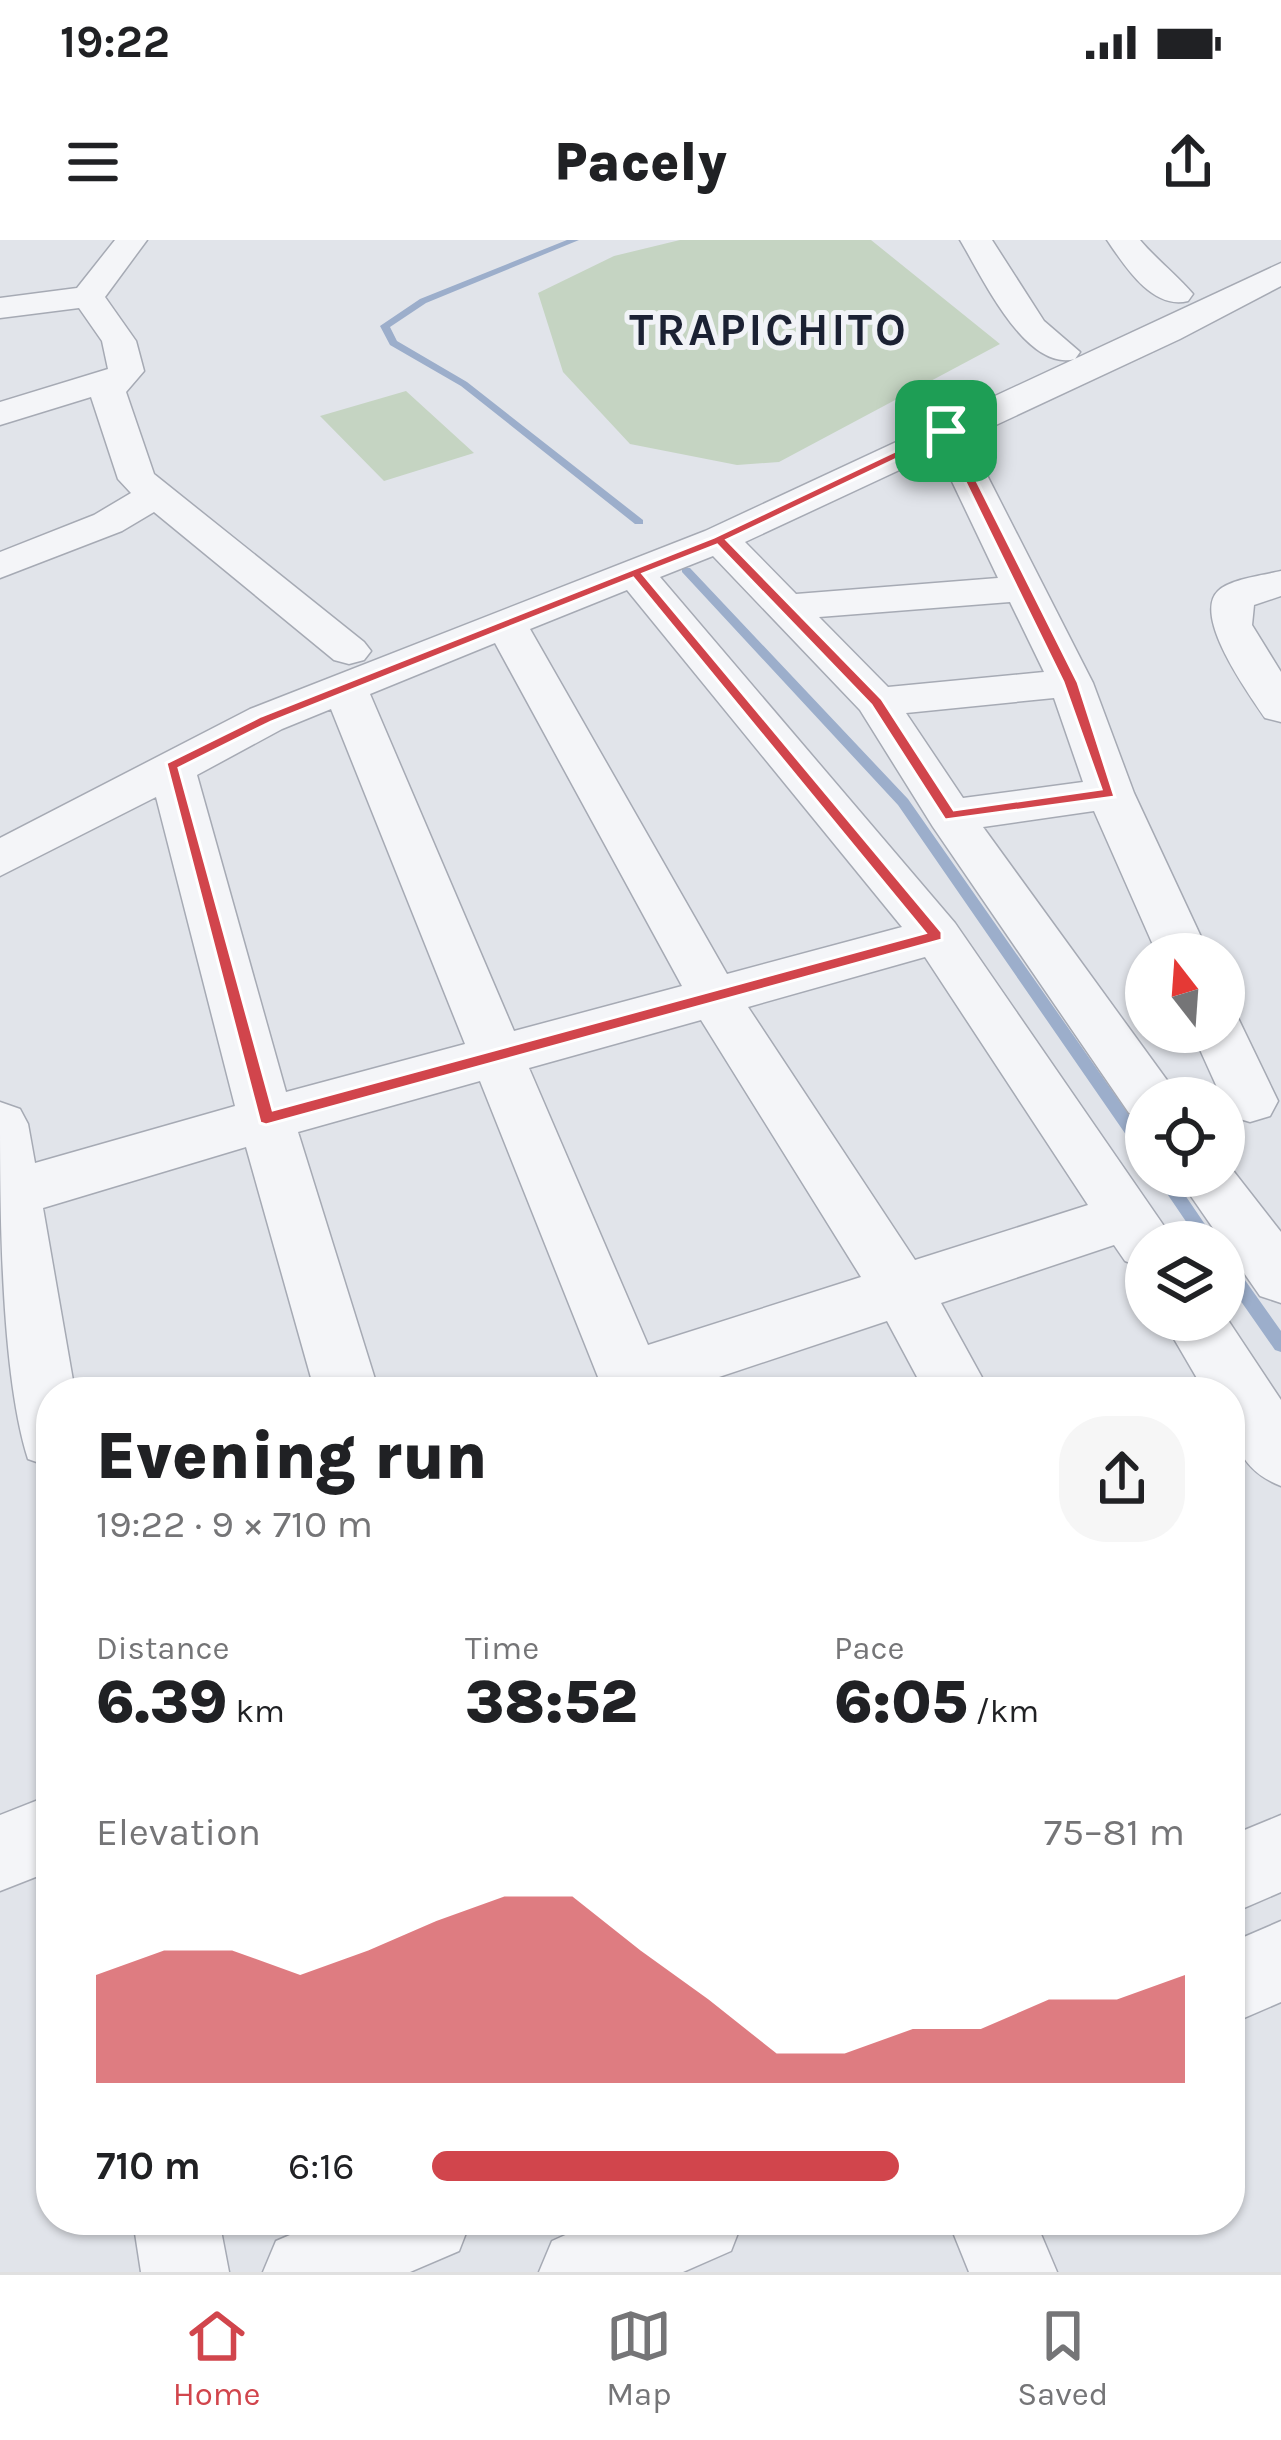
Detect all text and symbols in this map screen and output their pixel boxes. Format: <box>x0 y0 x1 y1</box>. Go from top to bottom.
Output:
text: 19:22 <box>60 16 170 68</box>
icon: menu <box>60 129 126 195</box>
icon: share <box>1155 129 1221 195</box>
text: Pacely <box>554 130 727 194</box>
district label: TRAPICHITO <box>629 304 909 356</box>
pin <box>895 380 997 482</box>
icon: arrive <box>913 398 979 464</box>
north arrow <box>1125 933 1245 1053</box>
map controls <box>1125 933 1245 1341</box>
button: locate <box>1125 1077 1245 1197</box>
button: layers <box>1125 1221 1245 1341</box>
button: share <box>1059 1416 1185 1542</box>
text: Evening run <box>96 1417 487 1495</box>
text: 19:22 · 9 × 710 m <box>96 1501 373 1547</box>
text: Distance <box>96 1629 229 1667</box>
text: Time <box>465 1629 539 1667</box>
text: Pace <box>834 1629 904 1667</box>
text: 6.39 <box>96 1667 228 1737</box>
text: 38:52 <box>465 1667 638 1737</box>
text: 6:05 <box>834 1667 968 1737</box>
text: km <box>228 1692 285 1730</box>
text: /km <box>968 1692 1039 1730</box>
text: Elevation <box>96 1809 261 1855</box>
text: 75–81 m <box>1044 1809 1185 1855</box>
text: 710 m <box>96 2143 201 2189</box>
text: 6:16 <box>288 2143 355 2189</box>
tab: Home <box>173 2303 261 2413</box>
tab: Map <box>606 2303 672 2413</box>
tab: Saved <box>1017 2303 1108 2413</box>

